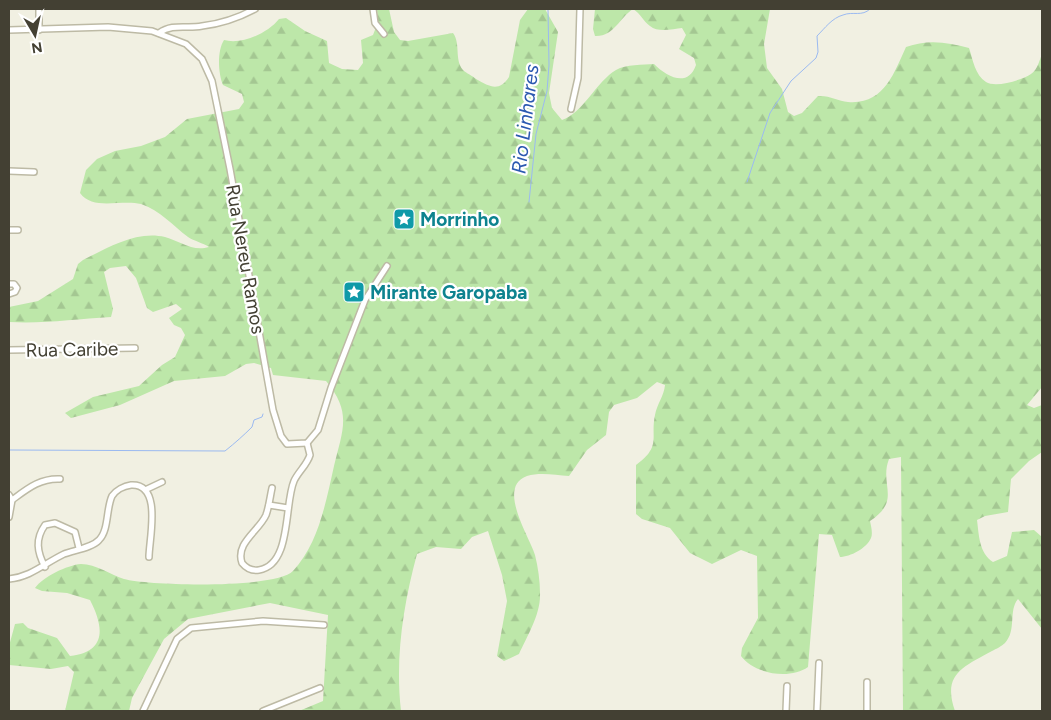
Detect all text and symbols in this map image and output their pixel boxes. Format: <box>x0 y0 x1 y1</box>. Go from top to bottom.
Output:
north arrow <box>10 10 60 60</box>
text: N <box>30 38 44 57</box>
water label: Rio Linhares <box>506 62 544 175</box>
street label: Rua Nereu Ramos <box>221 182 270 336</box>
place icon: Morrinho <box>392 207 416 231</box>
place label: Morrinho <box>420 208 499 231</box>
place icon: Mirante Garopaba <box>342 280 366 304</box>
place label: Mirante Garopaba <box>370 281 527 304</box>
street label: Rua Caribe <box>26 337 119 362</box>

